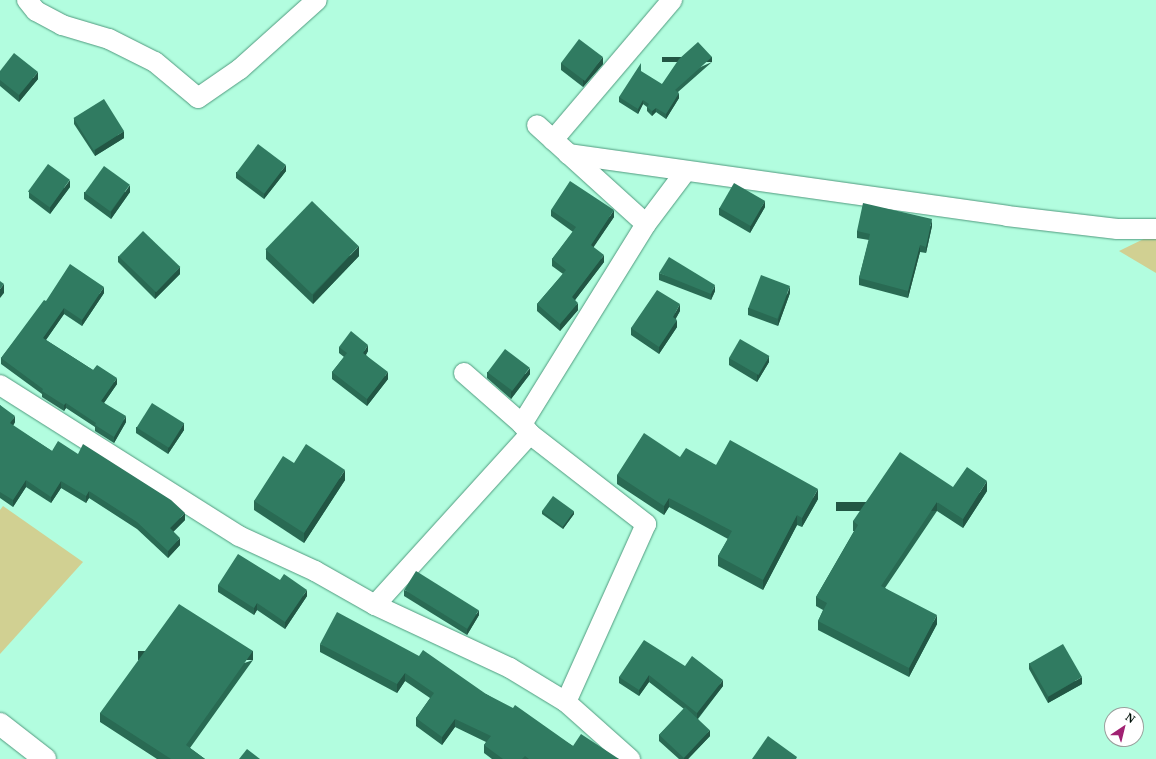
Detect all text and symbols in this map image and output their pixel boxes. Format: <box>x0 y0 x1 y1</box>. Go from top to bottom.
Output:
north arrow <box>1104 707 1144 747</box>
text: N <box>1123 709 1138 726</box>

